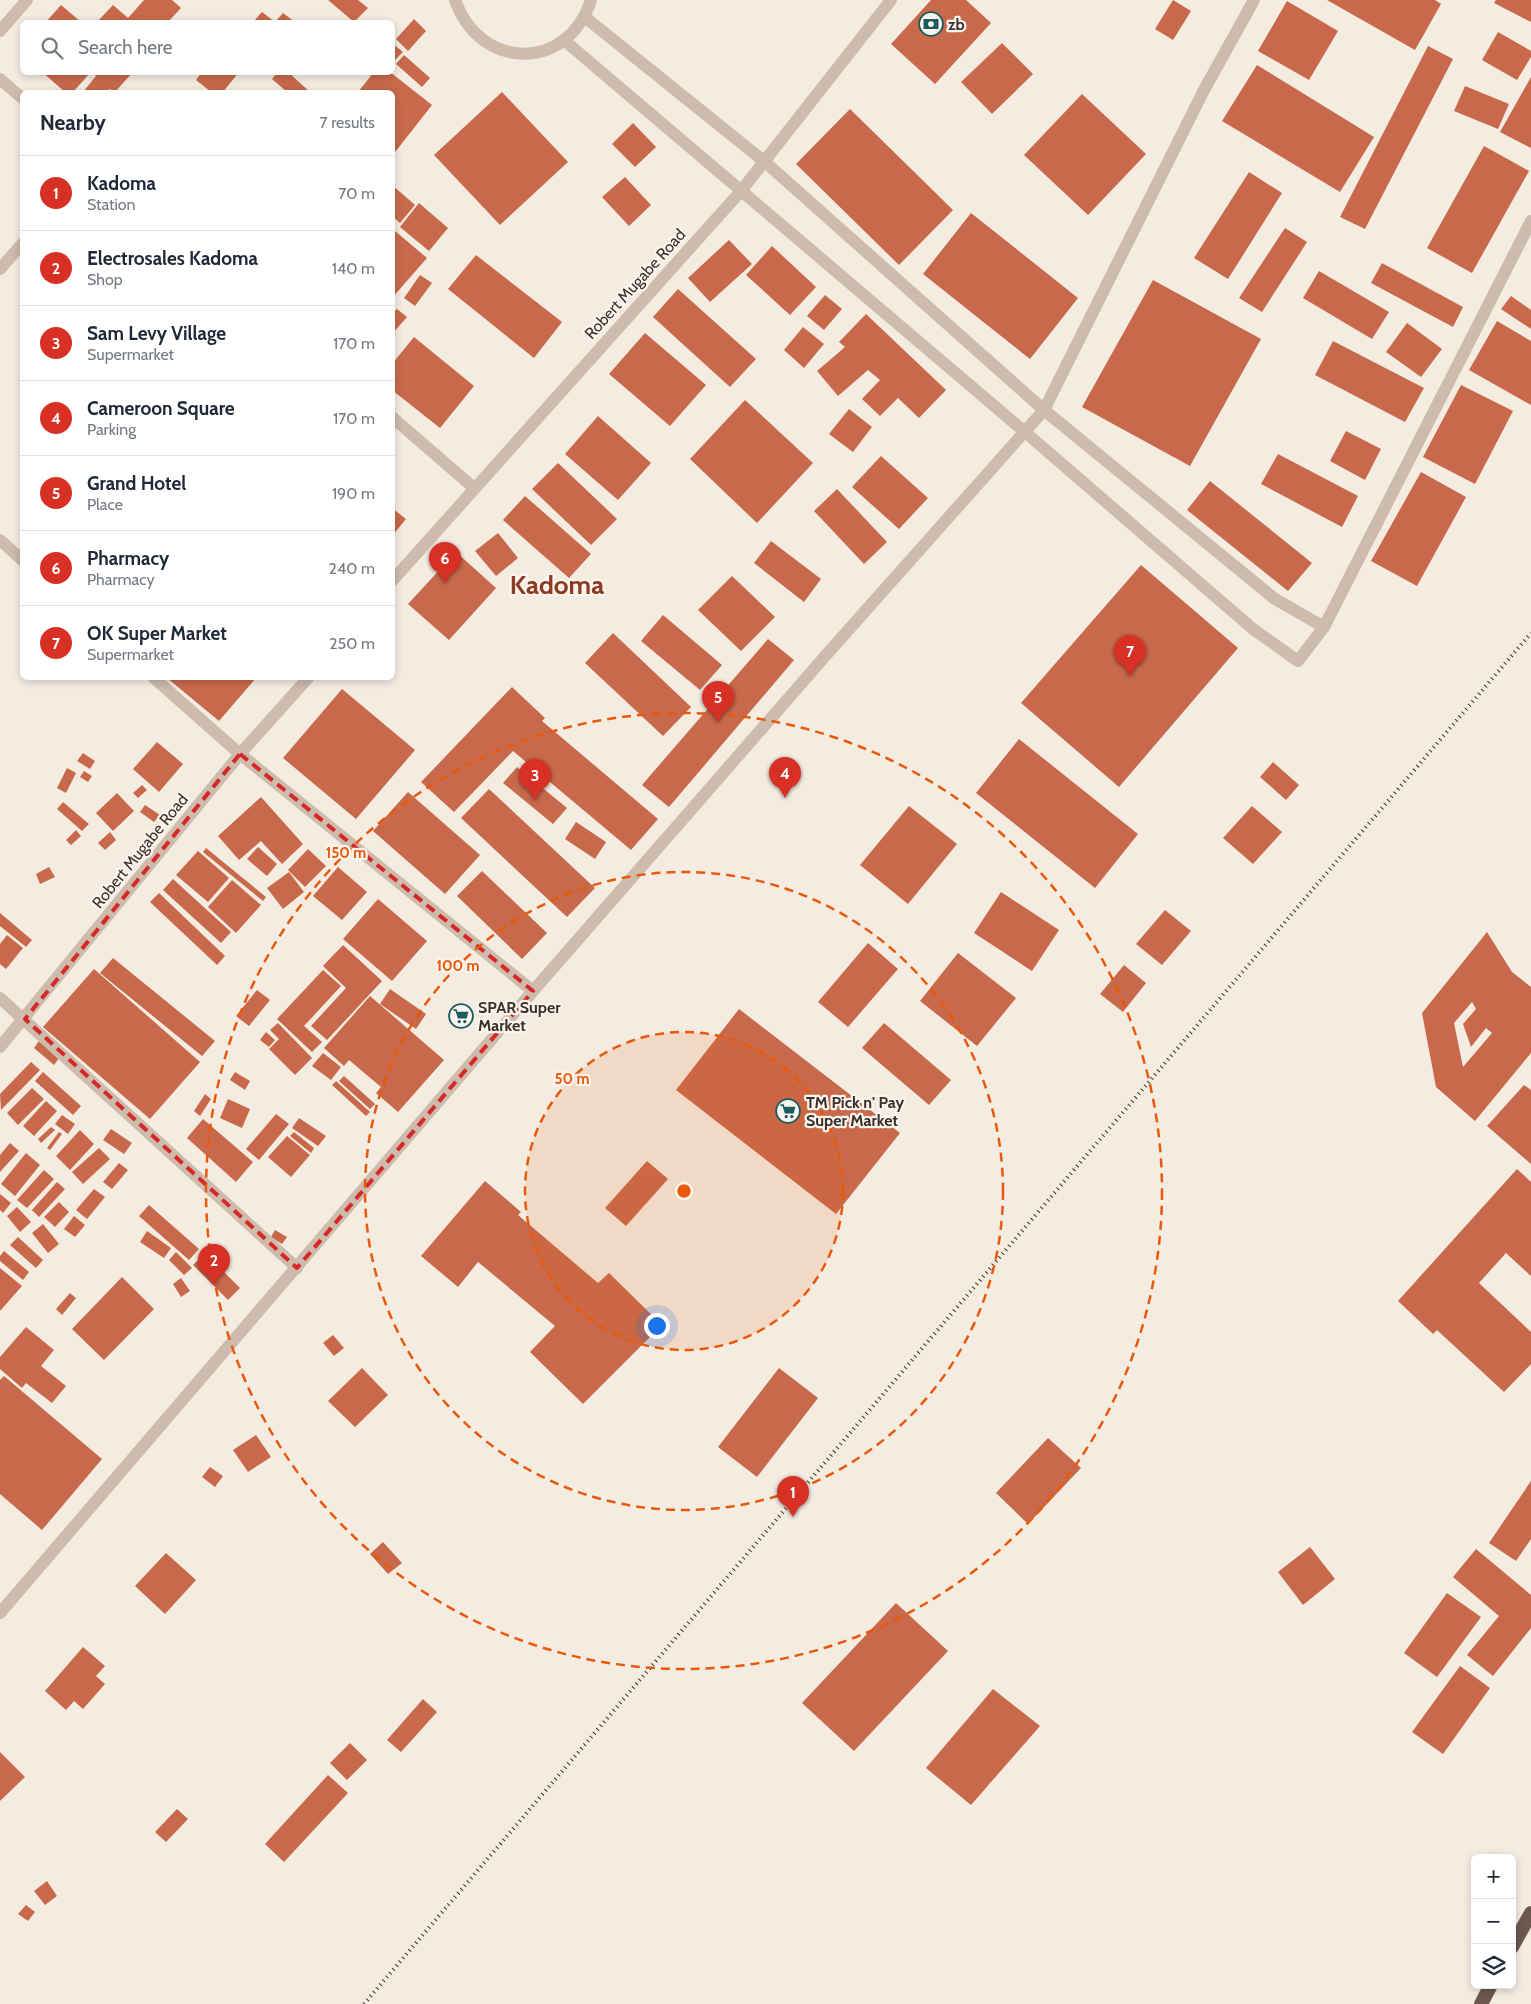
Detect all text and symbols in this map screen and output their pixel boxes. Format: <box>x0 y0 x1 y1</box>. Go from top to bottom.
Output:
bank icon: zb <box>918 11 944 37</box>
place label: zb <box>948 15 965 34</box>
search box <box>20 20 395 75</box>
icon: search <box>38 34 66 62</box>
text: Search here <box>78 36 172 59</box>
text: Nearby <box>40 110 106 135</box>
text: 7 results <box>320 113 375 132</box>
text: Kadoma <box>87 172 156 195</box>
text: 1 <box>53 184 59 203</box>
text: 70 m <box>338 184 375 203</box>
text: Station <box>87 195 136 214</box>
street label: Robert Mugabe Road <box>581 225 689 343</box>
text: Electrosales Kadoma <box>87 247 258 270</box>
text: 2 <box>52 259 60 278</box>
text: 140 m <box>332 259 375 278</box>
text: Shop <box>87 270 123 289</box>
text: Sam Levy Village <box>87 322 226 345</box>
text: 3 <box>52 334 60 353</box>
text: 170 m <box>333 334 375 353</box>
text: Supermarket <box>87 345 174 364</box>
text: Cameroon Square <box>87 397 235 420</box>
text: 4 <box>51 409 61 428</box>
text: 170 m <box>333 409 375 428</box>
text: Parking <box>87 420 136 439</box>
text: Grand Hotel <box>87 472 186 495</box>
text: 5 <box>52 484 60 503</box>
text: 190 m <box>332 484 375 503</box>
text: Place <box>87 495 123 514</box>
pin: 6 <box>429 542 461 583</box>
text: Pharmacy <box>87 547 169 570</box>
text: 6 <box>52 559 61 578</box>
text: 240 m <box>329 559 375 578</box>
district label: Kadoma <box>510 569 604 601</box>
text: Pharmacy <box>87 570 155 589</box>
text: OK Super Market <box>87 622 227 645</box>
text: 7 <box>52 634 60 653</box>
text: 250 m <box>329 634 375 653</box>
pin: 7 <box>1114 635 1146 676</box>
text: Supermarket <box>87 645 174 664</box>
pin: 5 <box>702 681 734 722</box>
pin: 4 <box>769 757 801 798</box>
pin: 3 <box>519 759 551 800</box>
street label: Robert Mugabe Road <box>88 790 192 912</box>
text: 150 m <box>326 844 366 862</box>
text: 100 m <box>436 957 480 975</box>
place label: SPAR Super Market <box>478 998 561 1035</box>
supermarket icon: SPAR Super Market <box>448 1003 474 1029</box>
text: 50 m <box>554 1070 590 1088</box>
place label: TM Pick n' Pay Super Market <box>806 1093 904 1130</box>
supermarket icon: TM Pick n' Pay Super Market <box>775 1098 801 1124</box>
centre of rings <box>675 1182 693 1200</box>
pin: 2 <box>198 1244 230 1285</box>
your location <box>644 1313 670 1339</box>
pin: 1 <box>777 1476 809 1517</box>
map controls <box>1471 1854 1516 1989</box>
button: + <box>1471 1854 1516 1899</box>
button: − <box>1471 1899 1516 1944</box>
button: layers <box>1471 1944 1516 1989</box>

